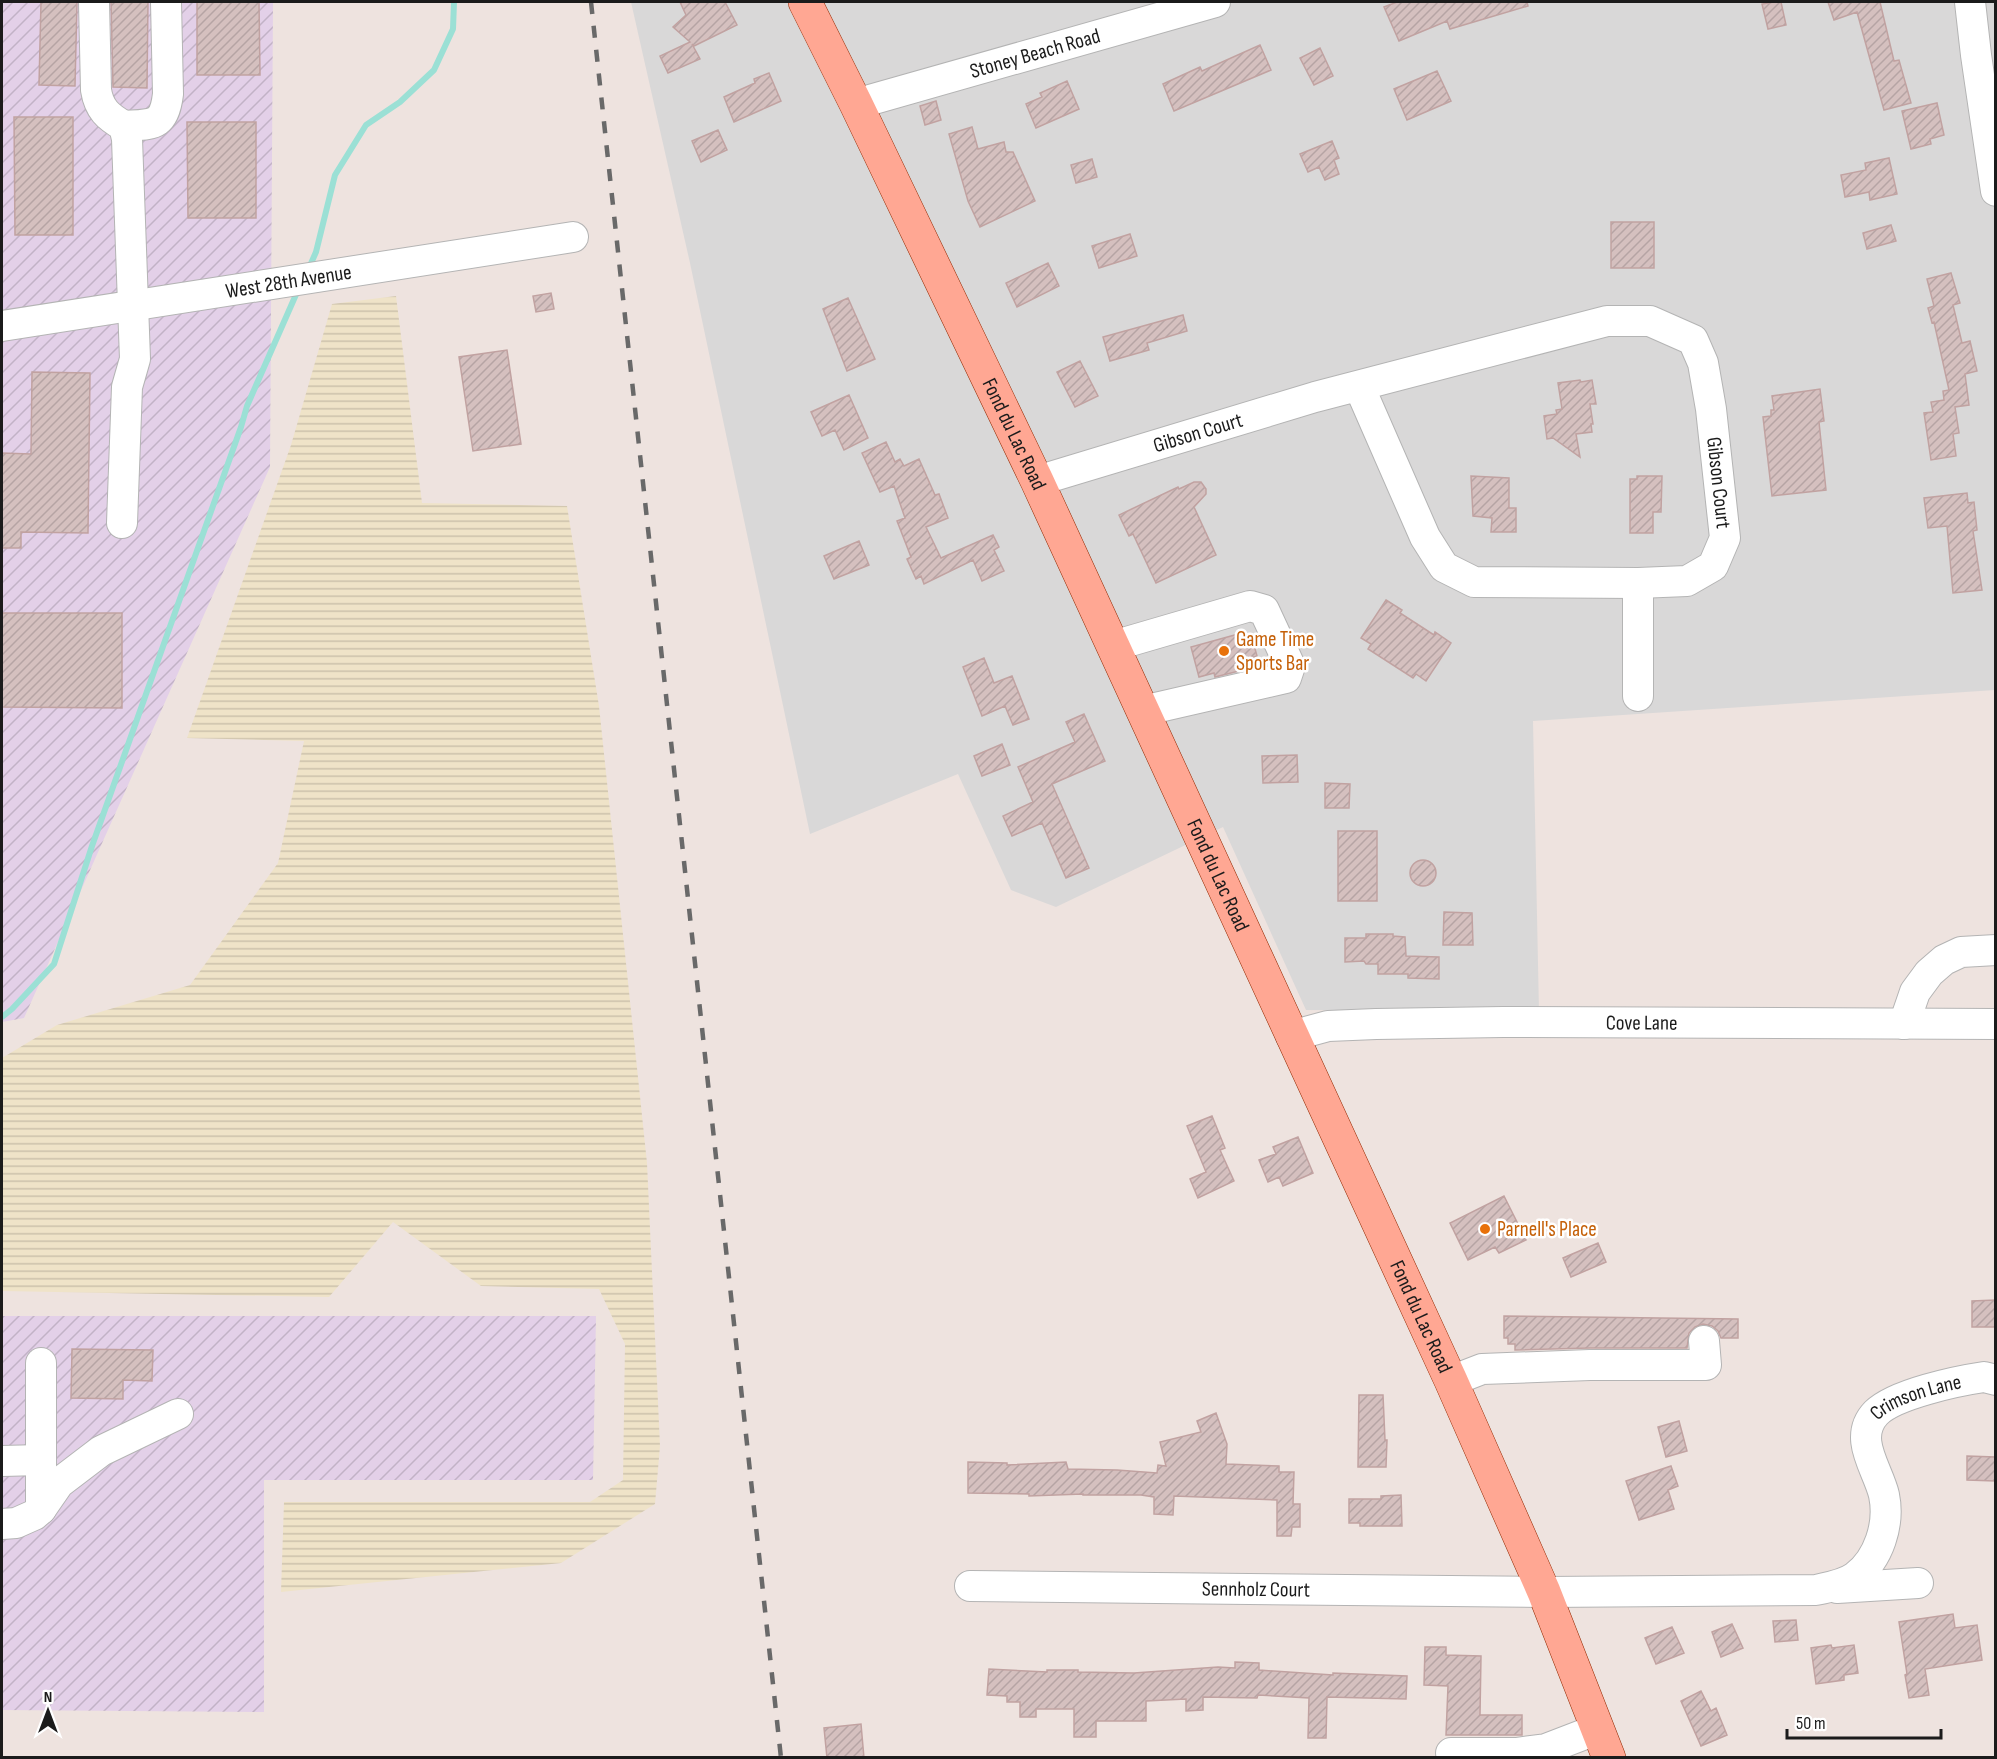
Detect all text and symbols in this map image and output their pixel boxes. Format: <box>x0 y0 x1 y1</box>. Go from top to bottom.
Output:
street label: Stoney Beach Road <box>967 23 1103 84</box>
street label: West 28th Avenue <box>224 260 353 304</box>
street label: Fond du Lac Road <box>976 374 1051 494</box>
street label: Gibson Court <box>1150 408 1246 458</box>
street label: Gibson Court <box>1701 436 1736 530</box>
place label: Game Time Sports Bar <box>1236 627 1314 676</box>
marker: Game Time Sports Bar <box>1217 644 1231 658</box>
street label: Fond du Lac Road <box>1181 815 1254 935</box>
street label: Cove Lane <box>1606 1010 1677 1036</box>
place label: Parnell's Place <box>1497 1217 1597 1242</box>
marker: Parnell's Place <box>1478 1222 1492 1236</box>
street label: Fond du Lac Road <box>1384 1257 1458 1377</box>
street label: Crimson Lane <box>1865 1369 1963 1425</box>
street label: Sennholz Court <box>1202 1576 1310 1603</box>
north arrow <box>18 1681 78 1741</box>
text: N <box>44 1688 52 1707</box>
scale bar <box>1787 1702 1942 1740</box>
text: 50 m <box>1796 1713 1826 1734</box>

